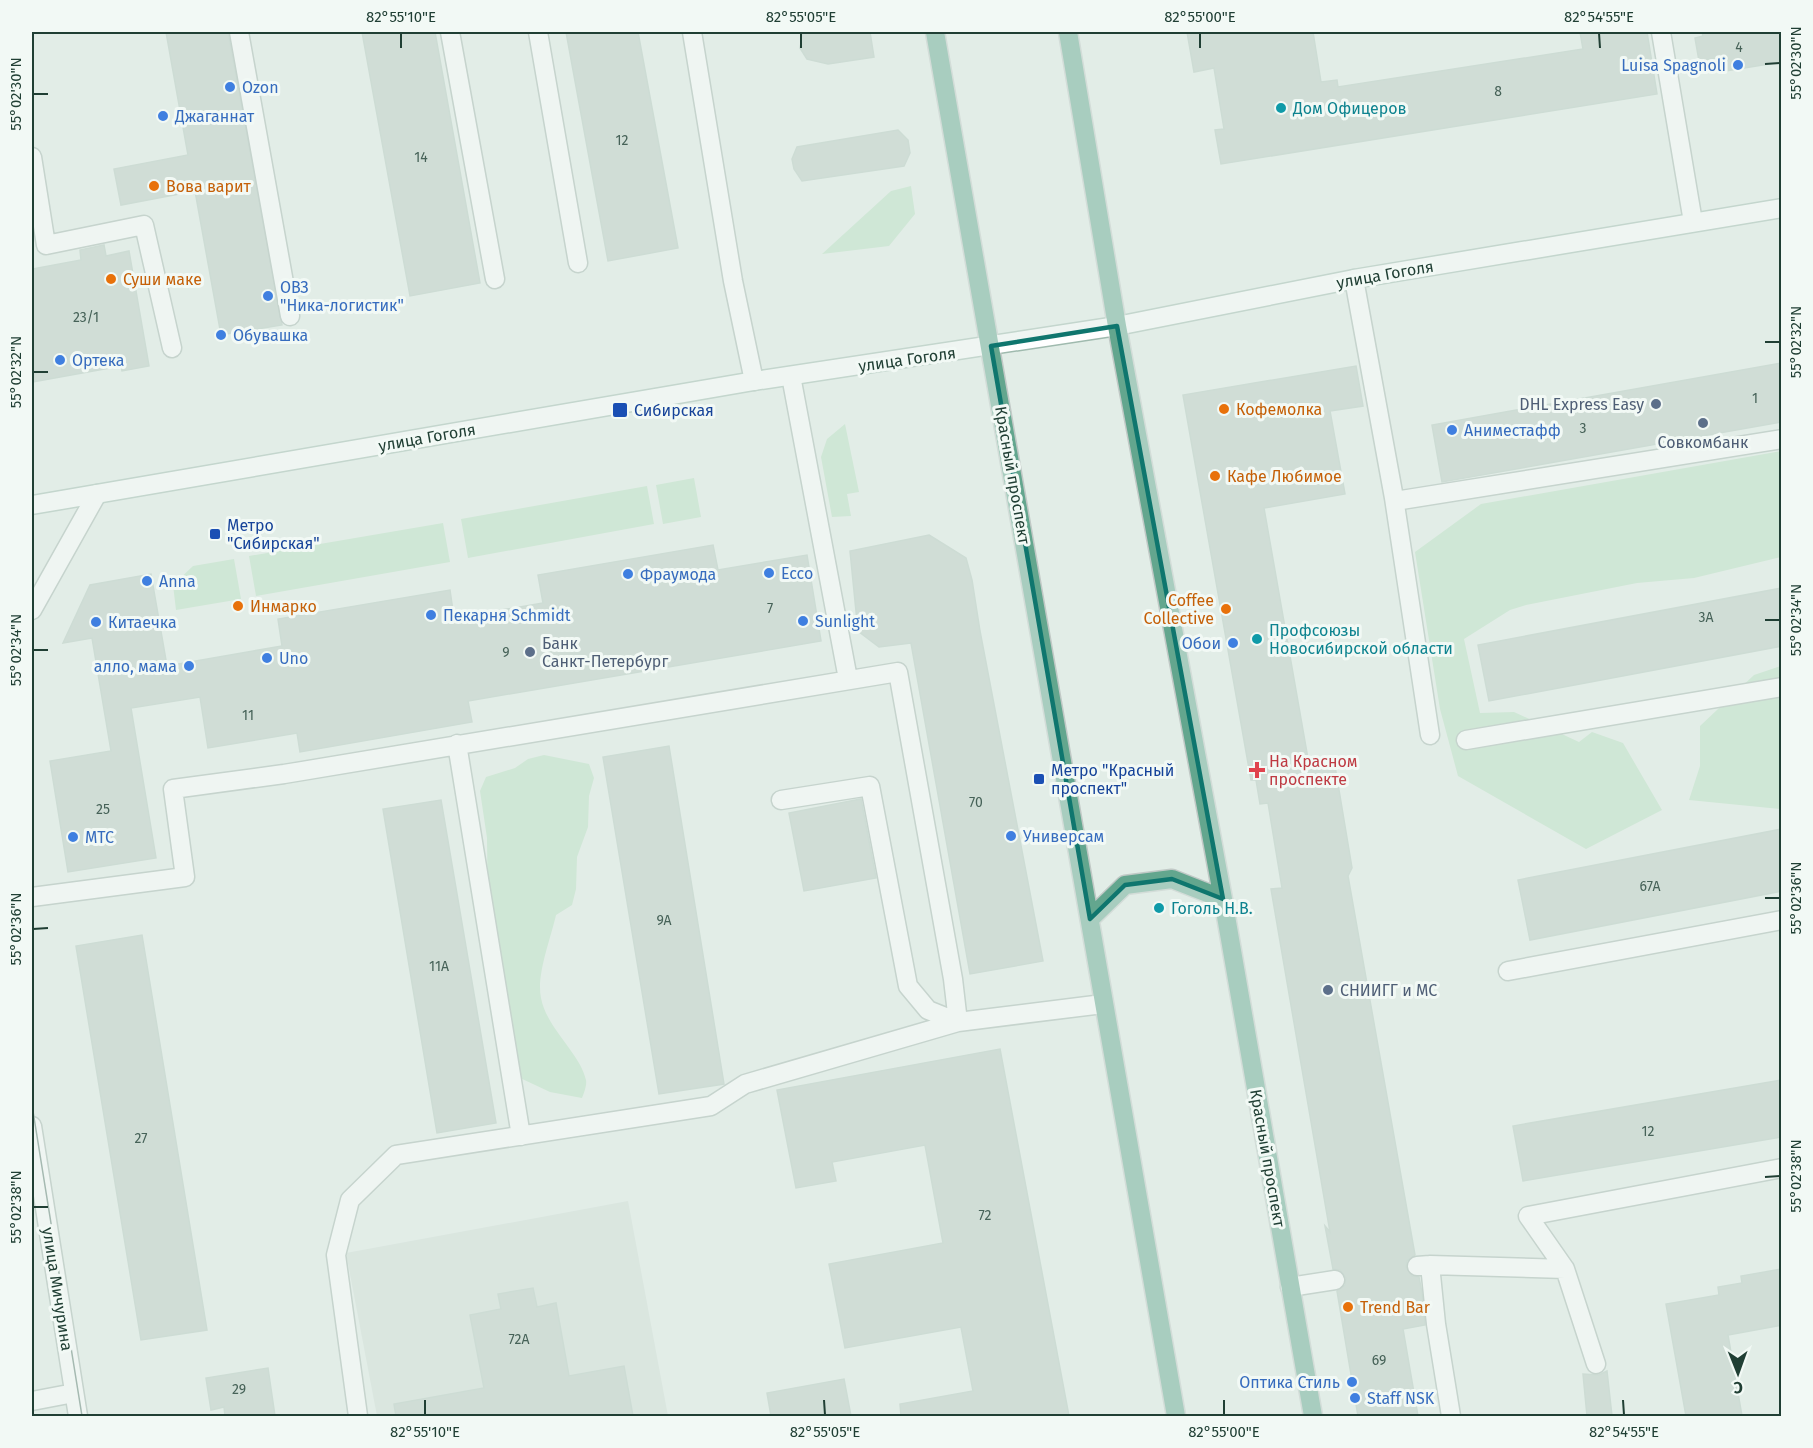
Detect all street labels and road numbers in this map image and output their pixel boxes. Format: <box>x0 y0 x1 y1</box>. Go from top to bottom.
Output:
street label: улица Гоголя <box>1335 257 1435 292</box>
street label: улица Гоголя <box>857 343 957 376</box>
street label: Красный проспект <box>991 405 1034 546</box>
street label: улица Гоголя <box>377 420 477 455</box>
street label: Красный проспект <box>1246 1088 1289 1229</box>
street label: улица Мичурина <box>38 1226 77 1352</box>

